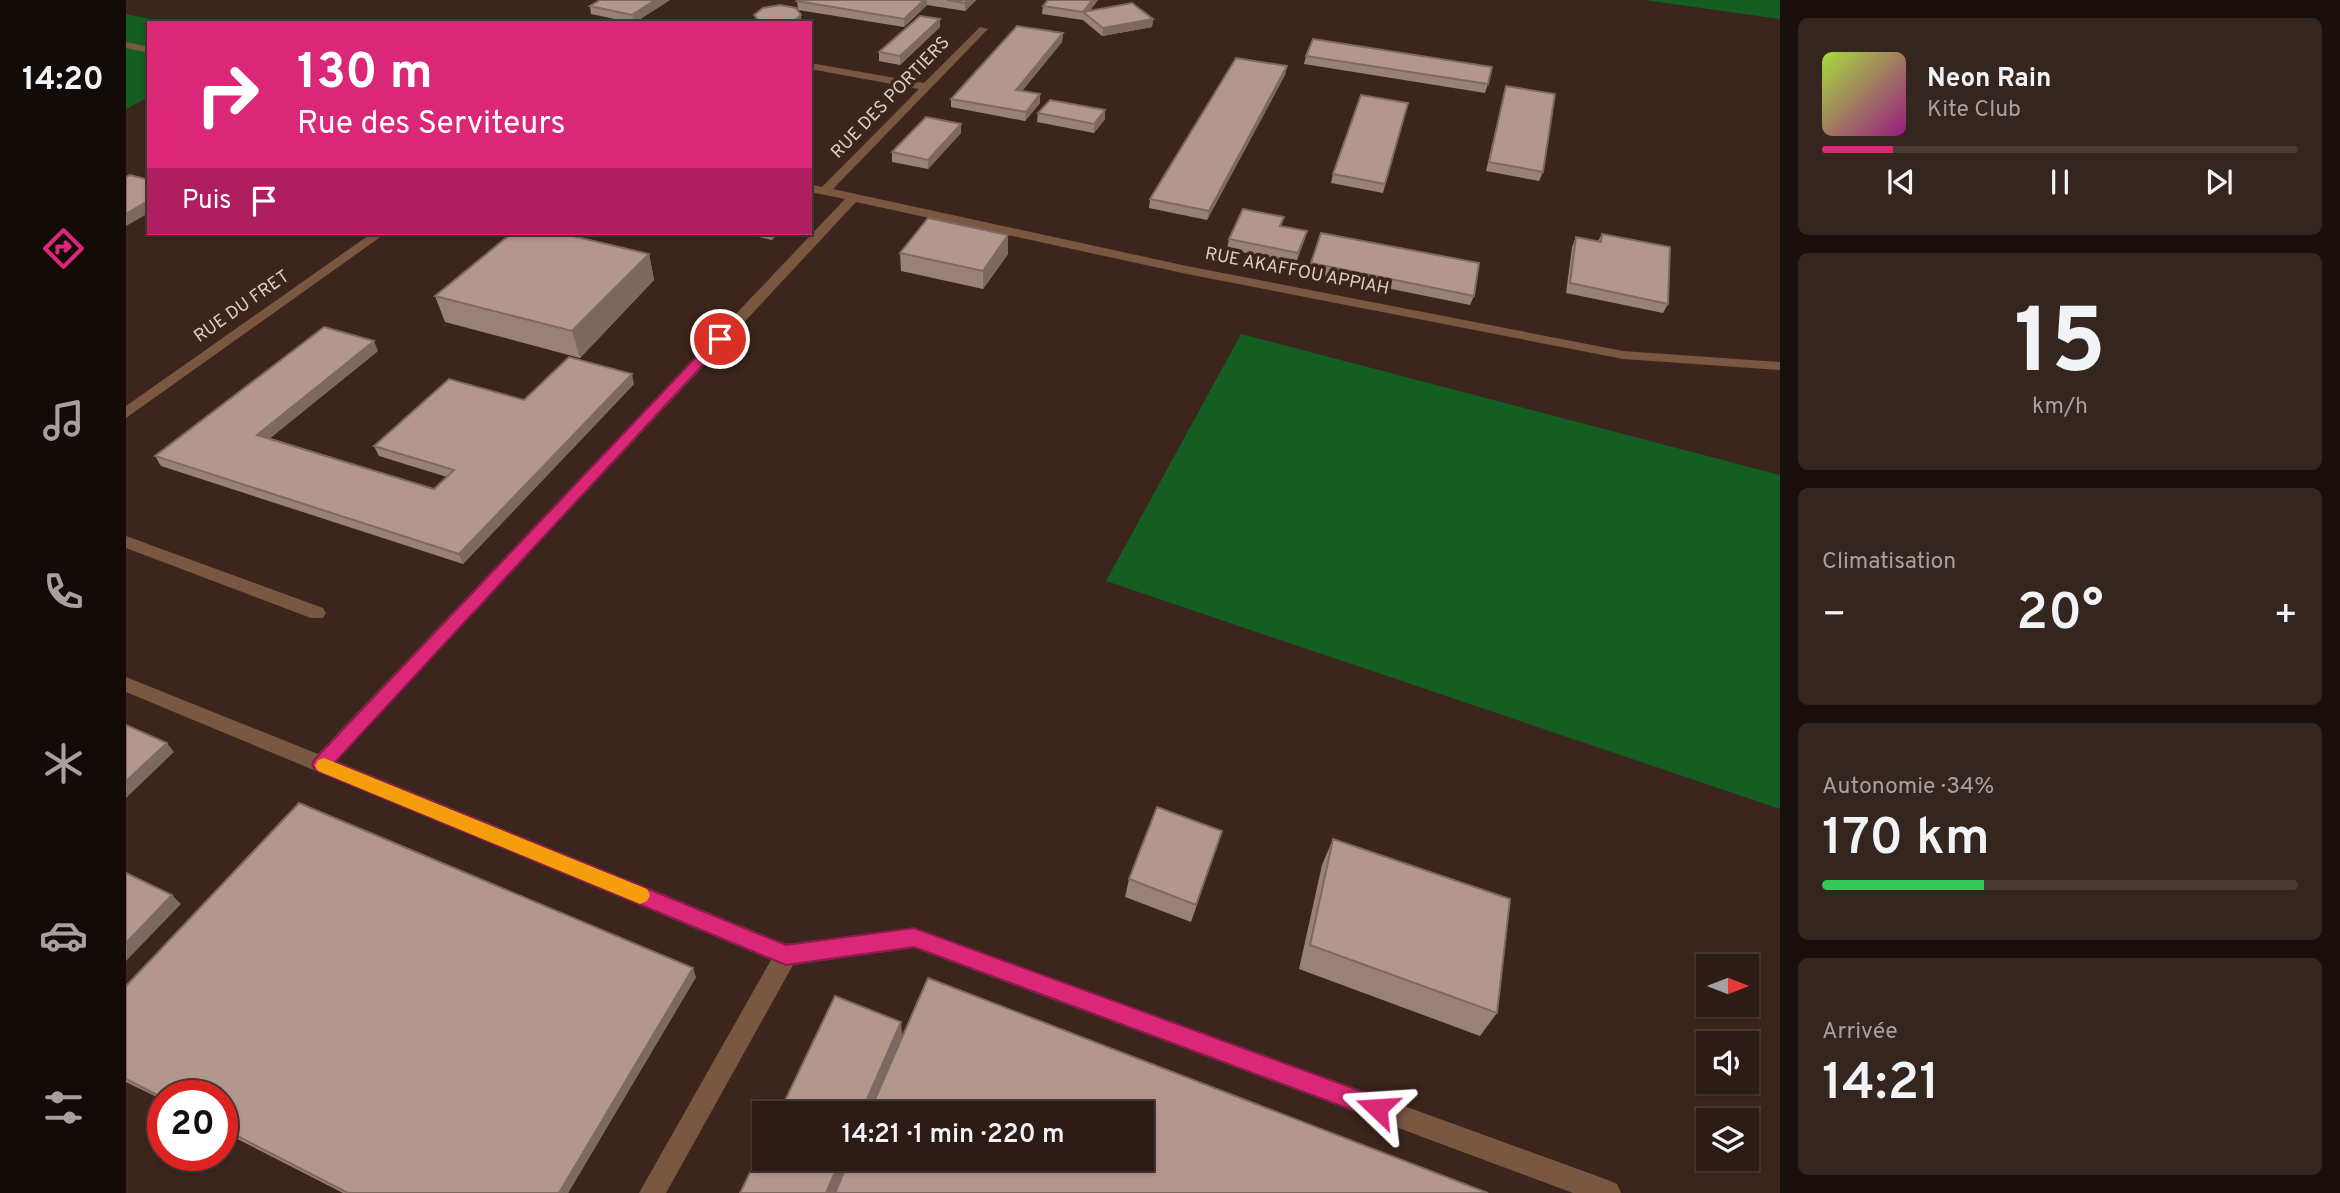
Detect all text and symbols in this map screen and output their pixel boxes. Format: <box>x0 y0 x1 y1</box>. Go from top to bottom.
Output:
street label: RUE DES PORTIERS <box>827 32 955 164</box>
text: 130 m <box>297 44 433 106</box>
icon: right <box>182 49 273 140</box>
text: 14:20 <box>22 61 104 101</box>
text: Neon Rain <box>1927 63 2052 96</box>
text: Kite Club <box>1927 96 2021 125</box>
text: Rue des Serviteurs <box>297 105 566 145</box>
icon: previous <box>1882 163 1920 201</box>
icon: pause <box>2041 163 2079 201</box>
icon: next <box>2200 163 2238 201</box>
icon: arrive <box>245 182 283 220</box>
text: Puis <box>182 185 231 218</box>
icon: directions <box>39 224 88 273</box>
street label: RUE AKAFFOU APPIAH <box>1203 243 1391 301</box>
street label: RUE DU FRET <box>190 266 294 348</box>
text: 15 <box>2014 290 2106 405</box>
pin <box>690 309 750 369</box>
icon: arrive <box>701 320 739 358</box>
text: km/h <box>2032 393 2088 422</box>
icon: music <box>39 396 88 445</box>
text: Climatisation <box>1822 548 1956 577</box>
icon: phone <box>39 567 88 616</box>
text: 20° <box>2016 582 2104 648</box>
text: − <box>1822 592 1847 641</box>
text: + <box>2273 592 2298 641</box>
icon: climate <box>39 739 88 788</box>
text: Autonomie · 34% <box>1822 773 1994 802</box>
text: 170 km <box>1822 807 1990 873</box>
icon: car <box>39 911 88 960</box>
north arrow <box>1696 954 1759 1017</box>
map controls <box>1696 954 1759 1171</box>
text: Arrivée <box>1822 1018 1898 1047</box>
button: sound <box>1696 1031 1759 1094</box>
text: 14:21 <box>1822 1052 1940 1118</box>
position arrow <box>1340 1071 1414 1145</box>
speed limit sign: 20 <box>147 1080 238 1171</box>
icon: filters <box>39 1083 88 1132</box>
button: layers <box>1696 1108 1759 1171</box>
text: 14:21 · 1 min · 220 m <box>841 1119 1065 1152</box>

